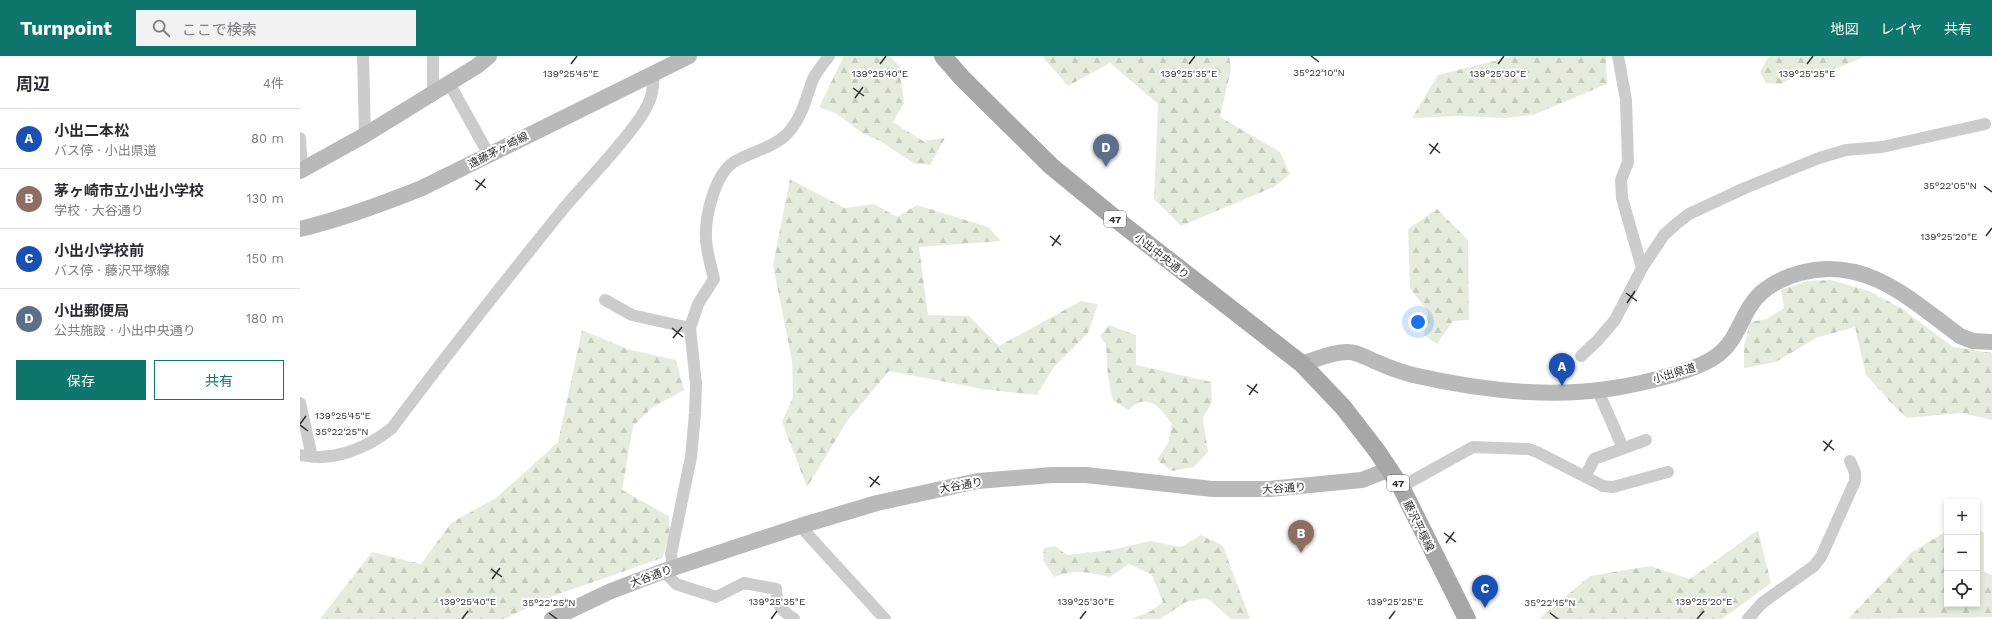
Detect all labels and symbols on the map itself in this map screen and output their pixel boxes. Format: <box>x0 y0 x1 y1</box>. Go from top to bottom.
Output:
text: 35°22'10"N <box>1293 67 1345 78</box>
text: 139°25'45"E <box>543 68 599 79</box>
text: 139°25'40"E <box>852 68 908 79</box>
text: 139°25'35"E <box>1161 68 1217 79</box>
text: 139°25'30"E <box>1470 68 1526 79</box>
text: 139°25'25"E <box>1779 68 1835 79</box>
street label: 遠藤茅ヶ崎線 <box>466 130 531 171</box>
pin: D <box>1093 134 1119 167</box>
text: 35°22'05"N <box>1923 180 1977 191</box>
road number: 47 <box>1104 211 1126 227</box>
street label: 小出中央通り <box>1132 231 1192 282</box>
text: 139°25'20"E <box>1921 231 1977 242</box>
your location <box>1408 312 1428 332</box>
pin: A <box>1549 353 1575 386</box>
street label: 小出県道 <box>1651 361 1697 386</box>
text: 139°25'45"E <box>315 410 371 421</box>
text: 35°22'25"N <box>315 426 369 437</box>
street label: 大谷通り <box>938 475 984 496</box>
road number: 47 <box>1387 475 1409 491</box>
street label: 大谷通り <box>1262 480 1306 497</box>
street label: 藤沢平塚線 <box>1401 499 1436 554</box>
pin: B <box>1288 520 1314 553</box>
street label: 大谷通り <box>628 563 674 590</box>
pin: C <box>1472 575 1498 608</box>
text: 139°25'40"E <box>440 596 496 607</box>
text: 139°25'35"E <box>749 596 805 607</box>
text: 139°25'30"E <box>1058 596 1114 607</box>
text: 139°25'25"E <box>1367 596 1423 607</box>
text: 139°25'20"E <box>1676 596 1732 607</box>
text: 35°22'25"N <box>522 597 576 608</box>
text: 35°22'15"N <box>1524 597 1576 608</box>

